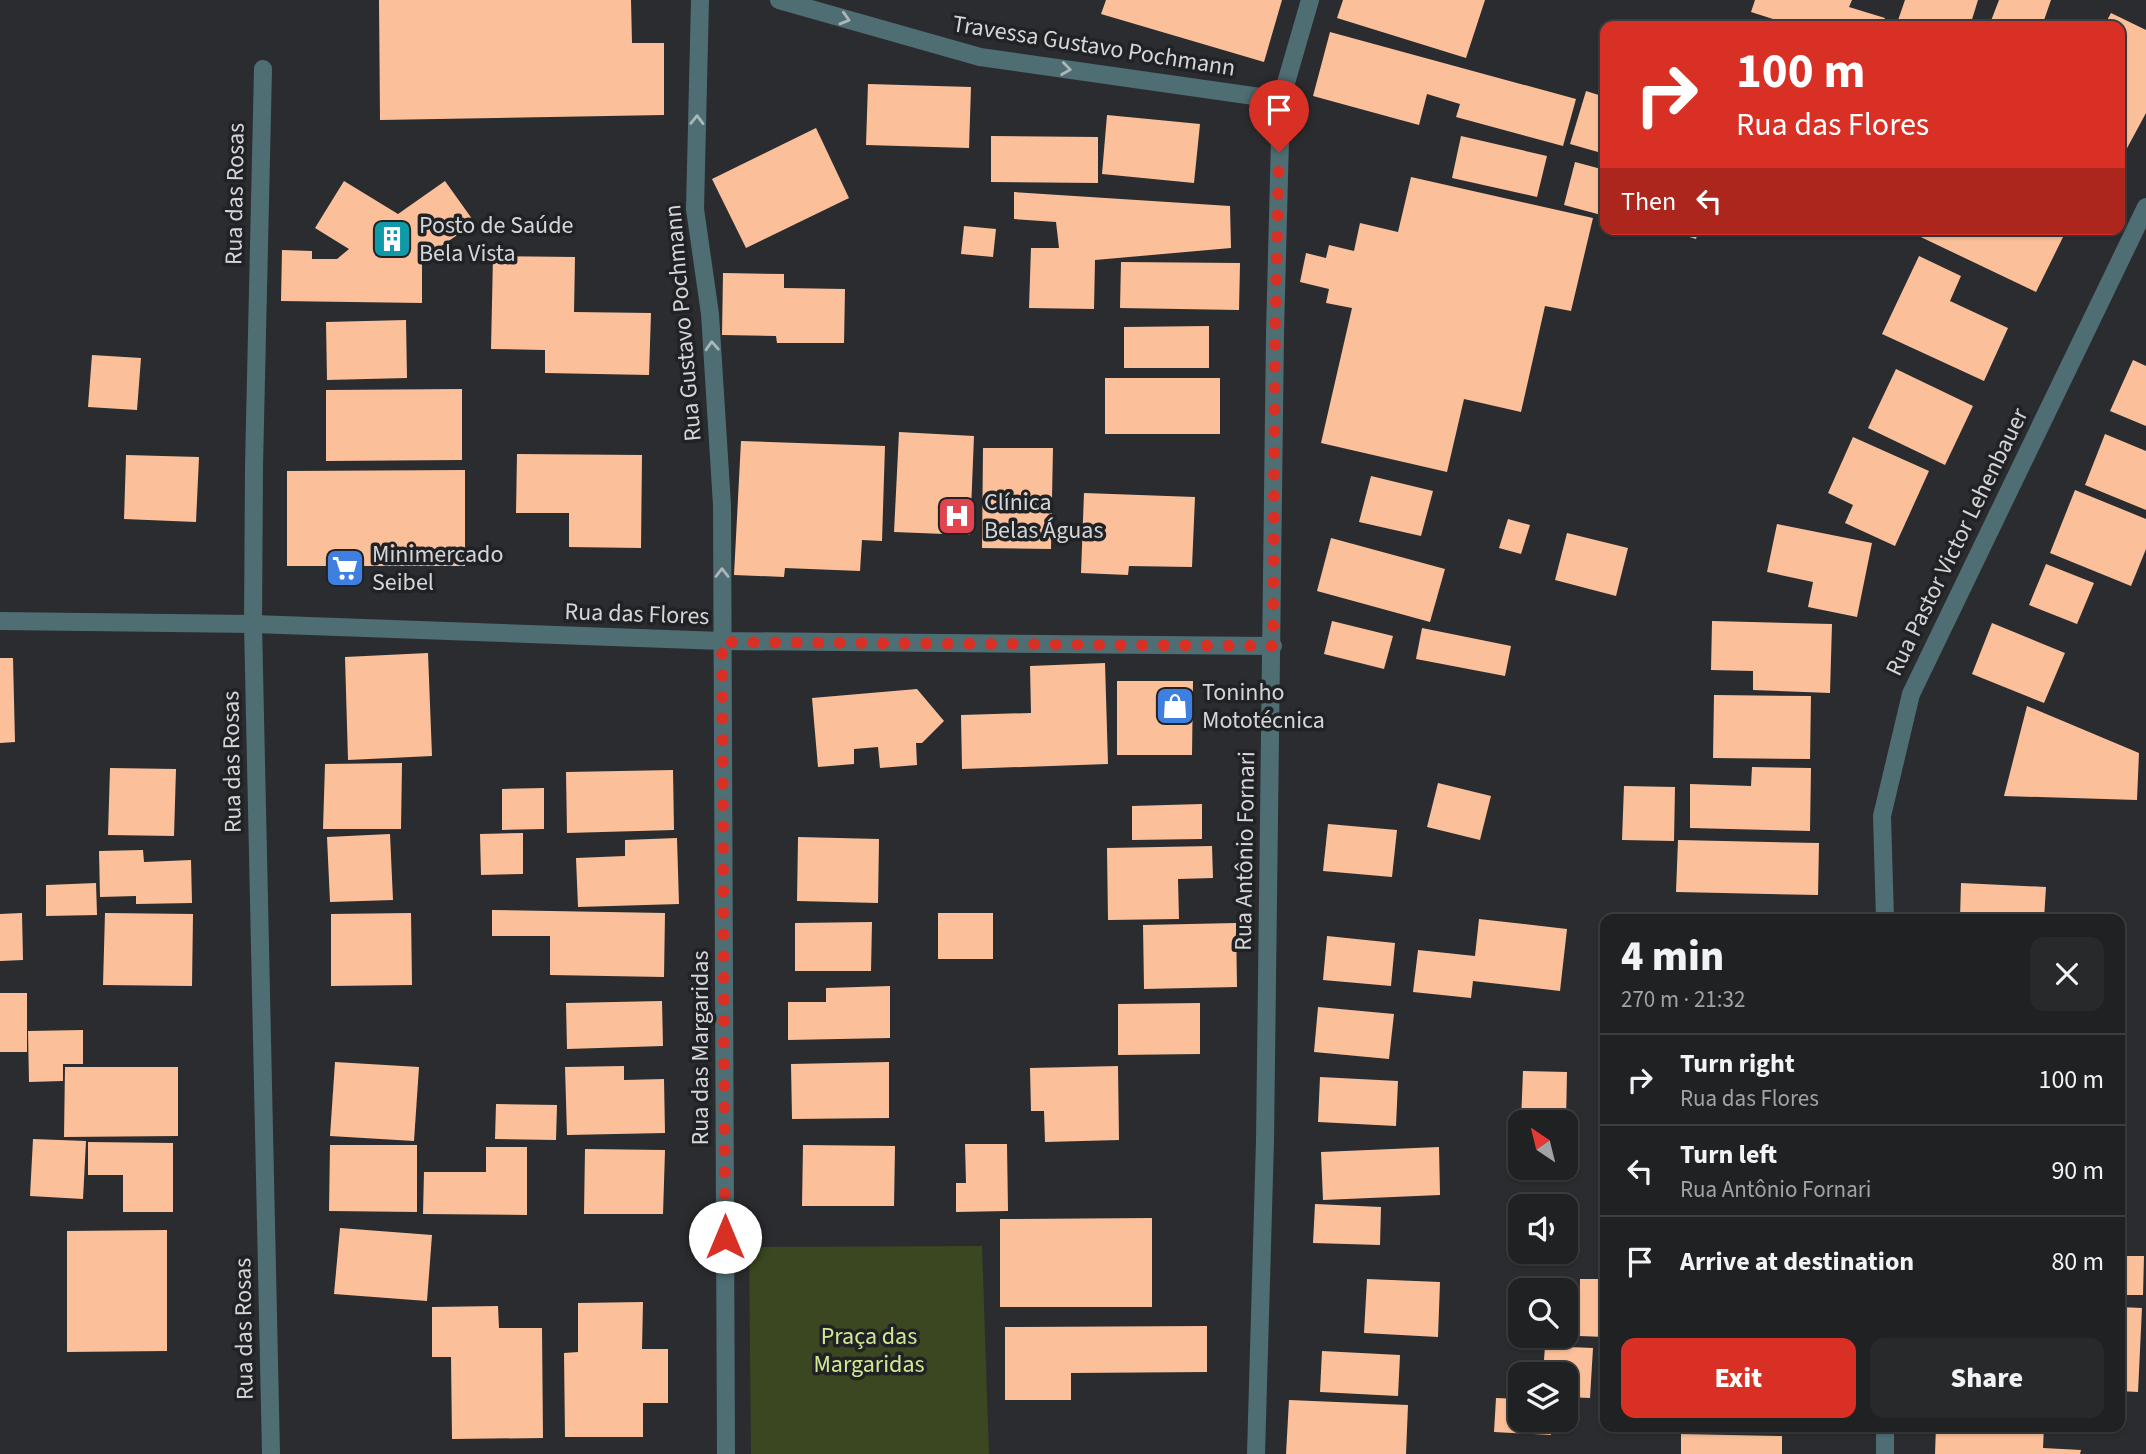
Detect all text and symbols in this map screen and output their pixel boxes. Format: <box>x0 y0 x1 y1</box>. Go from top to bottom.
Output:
street label: Travessa Gustavo Pochmann <box>950 6 1238 86</box>
one-way arrow <box>838 10 850 25</box>
text: 100 m <box>1736 37 1865 107</box>
icon: right <box>1621 49 1712 140</box>
one-way arrow <box>1060 62 1072 77</box>
pin <box>1249 80 1309 152</box>
icon: arrive <box>1260 91 1298 129</box>
text: Rua das Flores <box>1736 102 1929 148</box>
one-way arrow <box>689 114 705 124</box>
street label: Rua das Rosas <box>216 122 254 266</box>
icon: left <box>1690 182 1728 220</box>
text: Then <box>1621 183 1676 220</box>
street label: Rua Gustavo Pochmann <box>655 203 711 443</box>
place label: Posto de Saúde Bela Vista <box>419 208 573 271</box>
building icon: Posto de Saúde Bela Vista <box>371 218 413 260</box>
one-way arrow <box>705 340 720 351</box>
street label: Rua Pastor Victor Lehenbauer <box>1877 401 2038 682</box>
place label: Clínica Belas Águas <box>984 485 1103 548</box>
hospital icon: Clínica Belas Águas <box>936 495 978 537</box>
place label: Minimercado Seibel <box>372 537 503 600</box>
supermarket icon: Minimercado Seibel <box>324 547 366 589</box>
one-way arrow <box>714 567 730 578</box>
street label: Rua das Flores <box>564 594 710 634</box>
place label: Toninho Mototécnica <box>1202 675 1325 738</box>
shop icon: Toninho Mototécnica <box>1154 685 1196 727</box>
street label: Rua das Rosas <box>213 690 251 834</box>
street label: Rua Antônio Fornari <box>1226 751 1264 951</box>
text: 4 min <box>1621 927 1724 987</box>
button: close <box>2030 937 2104 1011</box>
street label: Rua das Margaridas <box>683 950 718 1146</box>
text: 270 m · 21:32 <box>1621 983 1745 1016</box>
text: Turn right <box>1680 1045 1795 1082</box>
icon: right <box>1621 1061 1659 1099</box>
text: 100 m <box>2038 1061 2104 1098</box>
text: Rua das Flores <box>1680 1082 1819 1115</box>
north arrow <box>1508 1110 1578 1180</box>
map controls <box>1508 1110 1578 1432</box>
text: Turn left <box>1680 1136 1777 1173</box>
icon: left <box>1621 1152 1659 1190</box>
text: 90 m <box>2051 1152 2104 1189</box>
text: Rua Antônio Fornari <box>1680 1173 1871 1206</box>
button: sound <box>1508 1194 1578 1264</box>
position arrow <box>688 1200 762 1274</box>
icon: arrive <box>1621 1243 1659 1281</box>
text: Arrive at destination <box>1680 1243 1914 1280</box>
text: 80 m <box>2051 1243 2104 1280</box>
street label: Rua das Rosas <box>225 1257 263 1401</box>
button: search <box>1508 1278 1578 1348</box>
park label: Praça das Margaridas <box>813 1319 925 1382</box>
button: Exit <box>1621 1338 1856 1418</box>
button: Share <box>1870 1338 2104 1418</box>
button: layers <box>1508 1362 1578 1432</box>

